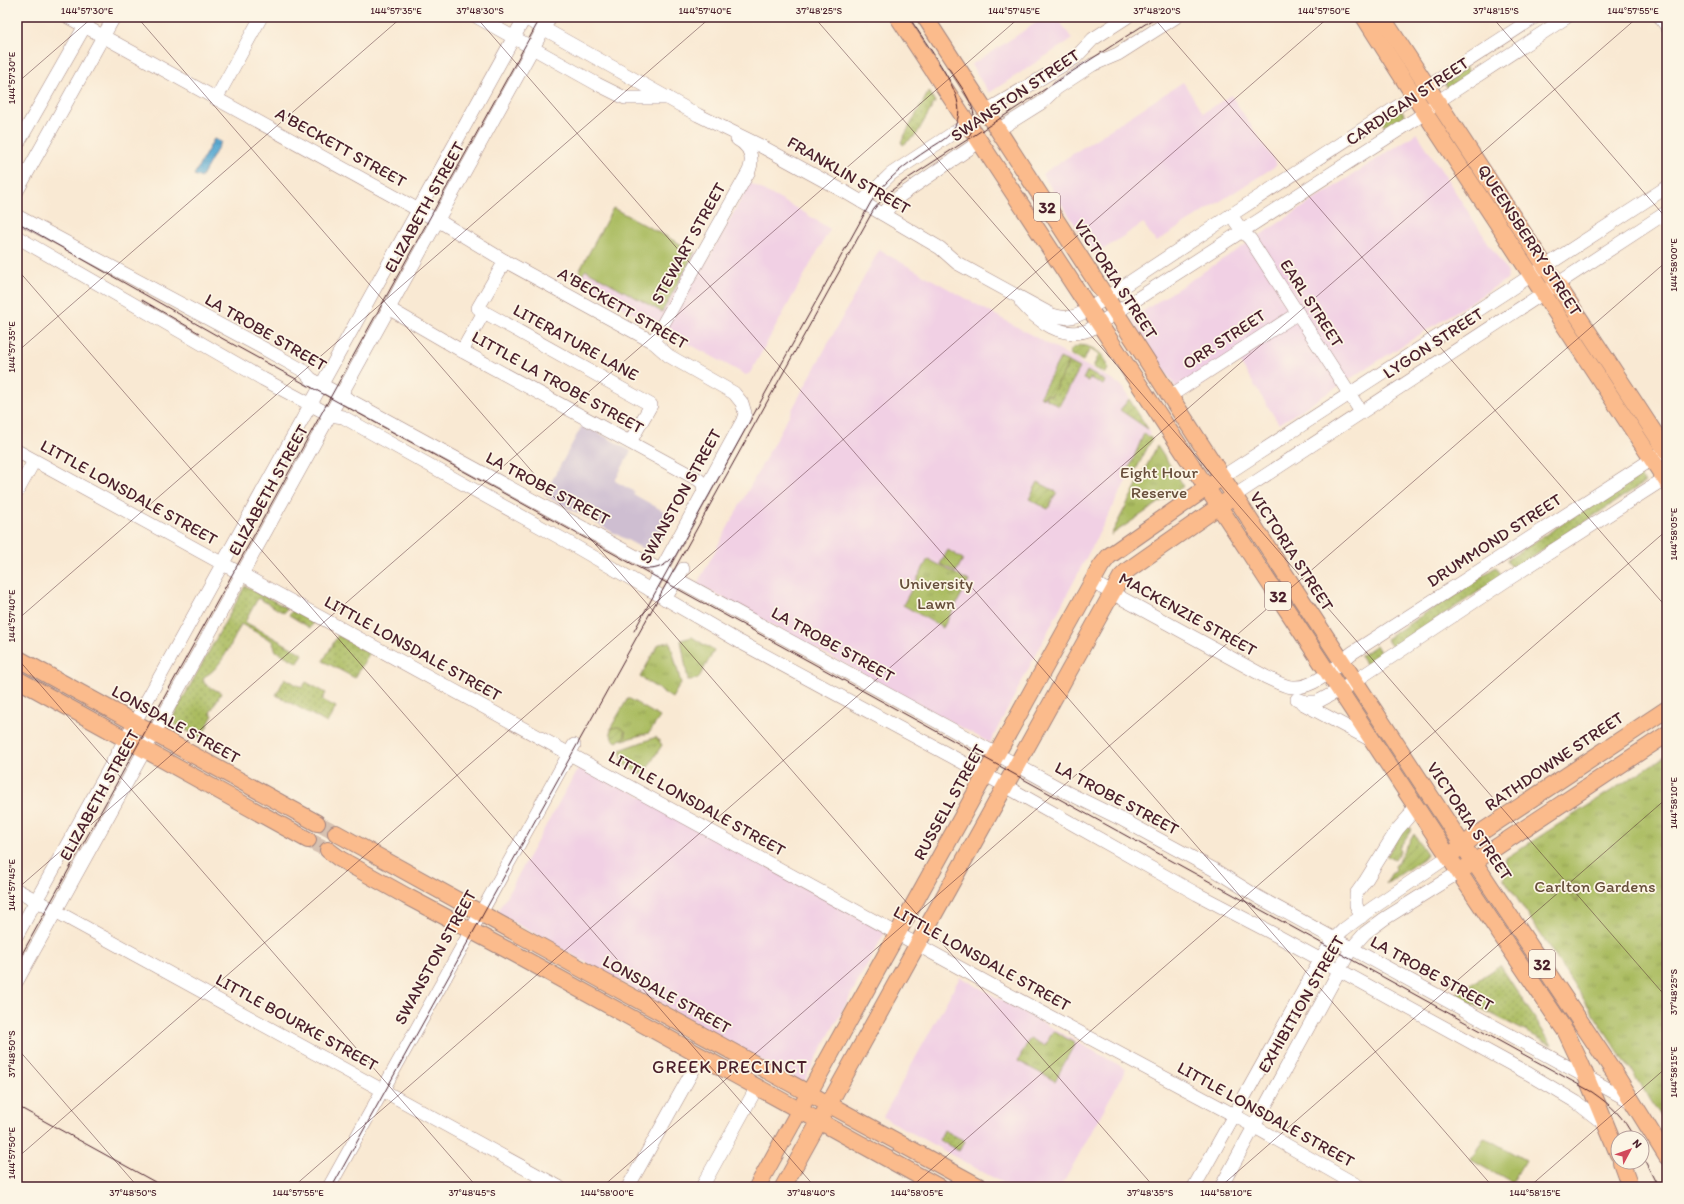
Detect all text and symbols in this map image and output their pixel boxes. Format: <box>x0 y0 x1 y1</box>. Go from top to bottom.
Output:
text: 144°57'30"E <box>61 4 114 17</box>
text: 144°57'35"E <box>370 4 422 17</box>
text: 37°48'30"S <box>456 4 504 17</box>
text: 144°57'40"E <box>678 4 732 17</box>
text: 37°48'25"S <box>796 4 843 17</box>
text: 144°57'45"E <box>988 4 1041 17</box>
text: 37°48'20"S <box>1133 4 1181 17</box>
text: 144°57'50"E <box>1298 4 1351 17</box>
text: 37°48'15"S <box>1473 4 1519 17</box>
text: 144°57'55"E <box>1607 4 1659 17</box>
street label: SWANSTON STREET <box>947 44 1084 146</box>
text: 144°57'30"E <box>5 51 18 104</box>
street label: CARDIGAN STREET <box>1342 52 1473 150</box>
street label: A'BECKETT STREET <box>272 103 410 192</box>
street label: FRANKLIN STREET <box>784 132 914 219</box>
street label: ELIZABETH STREET <box>380 138 469 276</box>
street label: QUEENSBERRY STREET <box>1474 161 1587 320</box>
street label: STEWART STREET <box>646 178 730 307</box>
road number: 32 <box>1034 193 1060 221</box>
street label: VICTORIA STREET <box>1070 216 1162 343</box>
text: 144°58'00"E <box>1667 238 1680 292</box>
street label: EARL STREET <box>1276 255 1348 351</box>
street label: A'BECKETT STREET <box>554 263 692 354</box>
street label: LA TROBE STREET <box>201 289 331 375</box>
street label: LITERATURE LANE <box>510 299 642 385</box>
street label: LYGON STREET <box>1379 303 1487 383</box>
street label: ORR STREET <box>1179 304 1270 373</box>
text: 144°57'35"E <box>5 321 18 373</box>
street label: LITTLE LA TROBE STREET <box>469 326 648 438</box>
street label: ELIZABETH STREET <box>224 421 313 559</box>
street label: SWANSTON STREET <box>635 425 726 567</box>
street label: LITTLE LONSDALE STREET <box>37 435 221 549</box>
street label: LA TROBE STREET <box>483 447 614 529</box>
park label: Eight Hour Reserve <box>1120 462 1198 502</box>
street label: VICTORIA STREET <box>1246 488 1338 615</box>
street label: DRUMMOND STREET <box>1423 489 1565 591</box>
text: 144°58'05"E <box>1667 507 1680 560</box>
street label: MACKENZIE STREET <box>1116 568 1261 660</box>
park label: University Lawn <box>899 573 973 613</box>
road number: 32 <box>1265 582 1291 610</box>
text: 144°57'40"E <box>5 589 18 643</box>
street label: LITTLE LONSDALE STREET <box>321 591 505 705</box>
street label: LA TROBE STREET <box>768 602 898 686</box>
street label: LONSDALE STREET <box>108 680 244 768</box>
street label: RATHDOWNE STREET <box>1481 707 1628 815</box>
street label: ELIZABETH STREET <box>55 726 144 864</box>
street label: RUSSELL STREET <box>909 740 989 863</box>
street label: LITTLE LONSDALE STREET <box>605 746 789 860</box>
street label: LA TROBE STREET <box>1052 757 1183 839</box>
street label: VICTORIA STREET <box>1423 758 1517 884</box>
text: 144°58'10"E <box>1667 776 1680 829</box>
text: 144°57'45"E <box>5 858 18 911</box>
park label: Carlton Gardens <box>1534 876 1656 896</box>
street label: SWANSTON STREET <box>390 886 481 1028</box>
street label: LITTLE LONSDALE STREET <box>890 901 1074 1015</box>
street label: EXHIBITION STREET <box>1254 931 1349 1076</box>
street label: LA TROBE STREET <box>1367 931 1497 1015</box>
street label: LONSDALE STREET <box>599 950 735 1038</box>
road number: 32 <box>1529 950 1555 978</box>
text: 37°48'25"S <box>1667 968 1680 1015</box>
street label: LITTLE BOURKE STREET <box>212 969 382 1075</box>
text: 37°48'50"S <box>5 1030 18 1078</box>
text: 144°58'15"E <box>1667 1046 1680 1098</box>
district label: GREEK PRECINCT <box>652 1056 808 1078</box>
street label: LITTLE LONSDALE STREET <box>1174 1057 1358 1171</box>
text: 144°57'50"E <box>5 1126 18 1179</box>
north arrow <box>1610 1130 1650 1170</box>
text: N <box>1630 1137 1645 1151</box>
text: 37°48'50"S <box>109 1186 157 1199</box>
text: 144°57'55"E <box>272 1186 324 1199</box>
text: 37°48'45"S <box>448 1186 496 1199</box>
text: 144°58'00"E <box>580 1186 634 1199</box>
text: 37°48'40"S <box>787 1186 835 1199</box>
text: 144°58'05"E <box>891 1186 944 1199</box>
text: 37°48'35"S <box>1127 1186 1174 1199</box>
text: 144°58'10"E <box>1200 1186 1253 1199</box>
text: 144°58'15"E <box>1509 1186 1561 1199</box>

